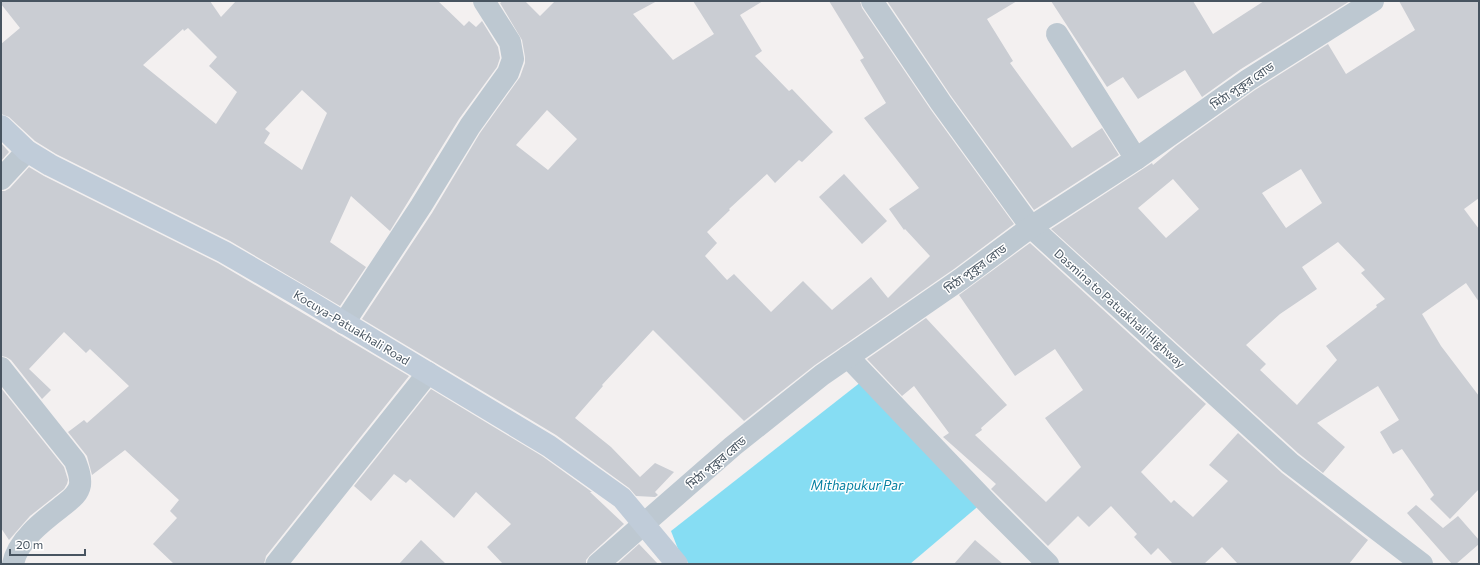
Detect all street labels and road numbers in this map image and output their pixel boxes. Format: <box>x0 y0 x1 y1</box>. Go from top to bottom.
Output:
street label: মিঠা পুকুর রোড <box>1207 58 1278 114</box>
street label: মিঠা পুকুর রোড <box>940 240 1010 297</box>
street label: Dasmina to Patuakhali Highway <box>1052 246 1188 370</box>
street label: Kocuya-Patuakhali Road <box>292 287 413 367</box>
street label: মিঠা পুকুর রোড <box>683 433 750 493</box>

